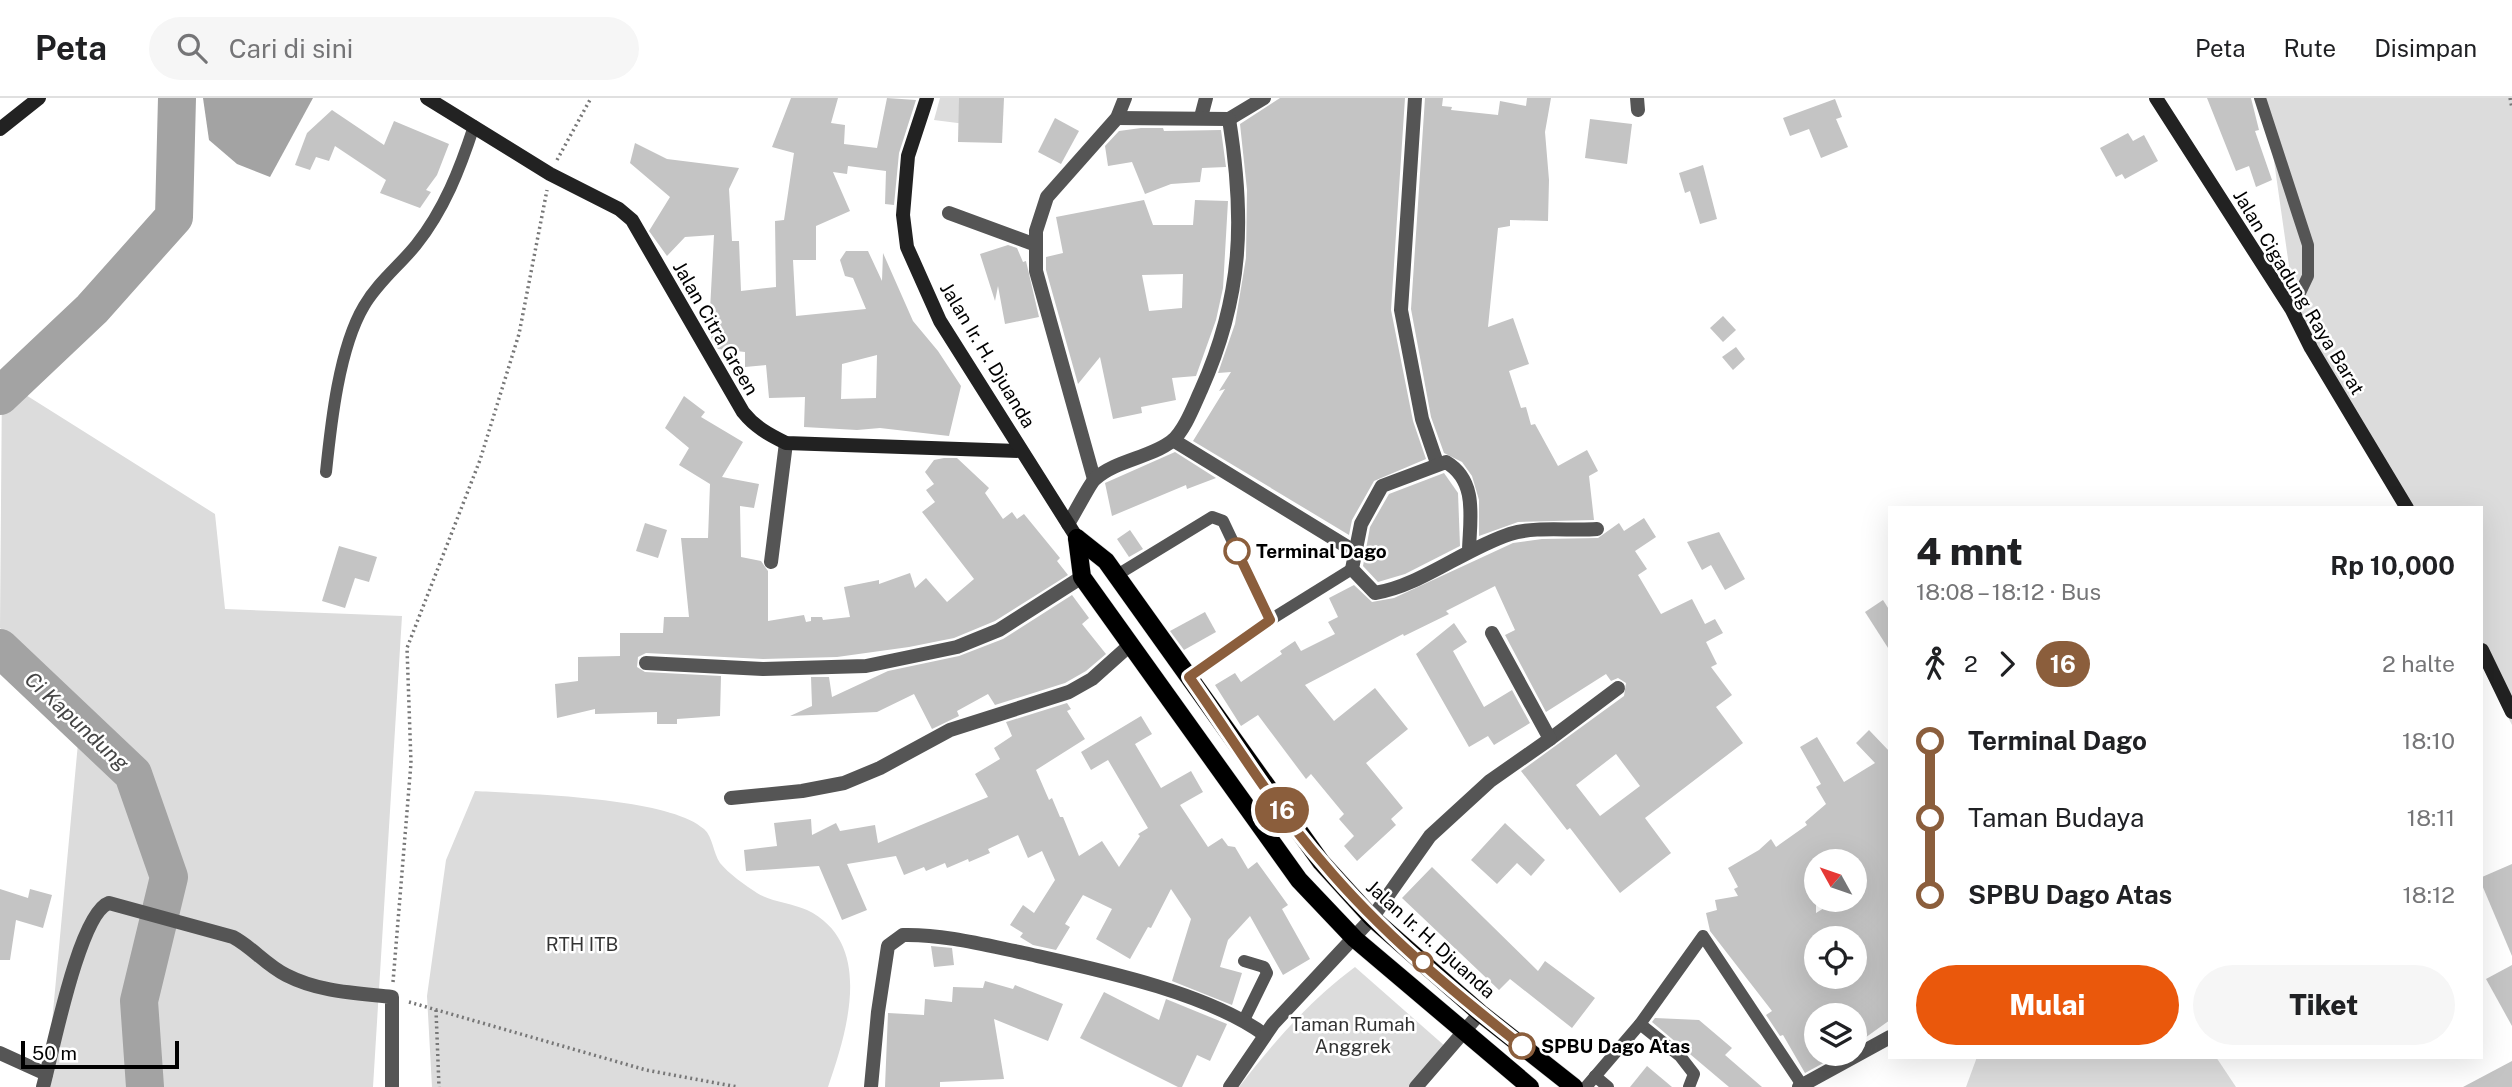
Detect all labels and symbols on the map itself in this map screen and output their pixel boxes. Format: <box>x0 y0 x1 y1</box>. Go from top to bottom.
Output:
street label: Jalan Cigadung Raya Barat <box>2229 186 2369 398</box>
street label: Jalan Citra Green <box>669 257 763 399</box>
street label: Jalan Ir. H. Djuanda <box>936 278 1040 432</box>
marker: Terminal Dago <box>1224 538 1250 564</box>
place label: Terminal Dago <box>1256 540 1387 562</box>
water label: Ci Kapundung <box>20 666 135 776</box>
line badge: 16 <box>1250 787 1314 833</box>
north arrow <box>1804 849 1867 912</box>
street label: Jalan Ir. H. Djuanda <box>1362 875 1500 1003</box>
park label: RTH ITB <box>546 933 618 955</box>
unlabelled marker <box>1413 952 1433 972</box>
park label: Taman Rumah Anggrek <box>1291 1013 1415 1057</box>
marker: SPBU Dago Atas <box>1509 1033 1535 1059</box>
place label: SPBU Dago Atas <box>1541 1035 1690 1057</box>
scale bar <box>21 1038 178 1070</box>

